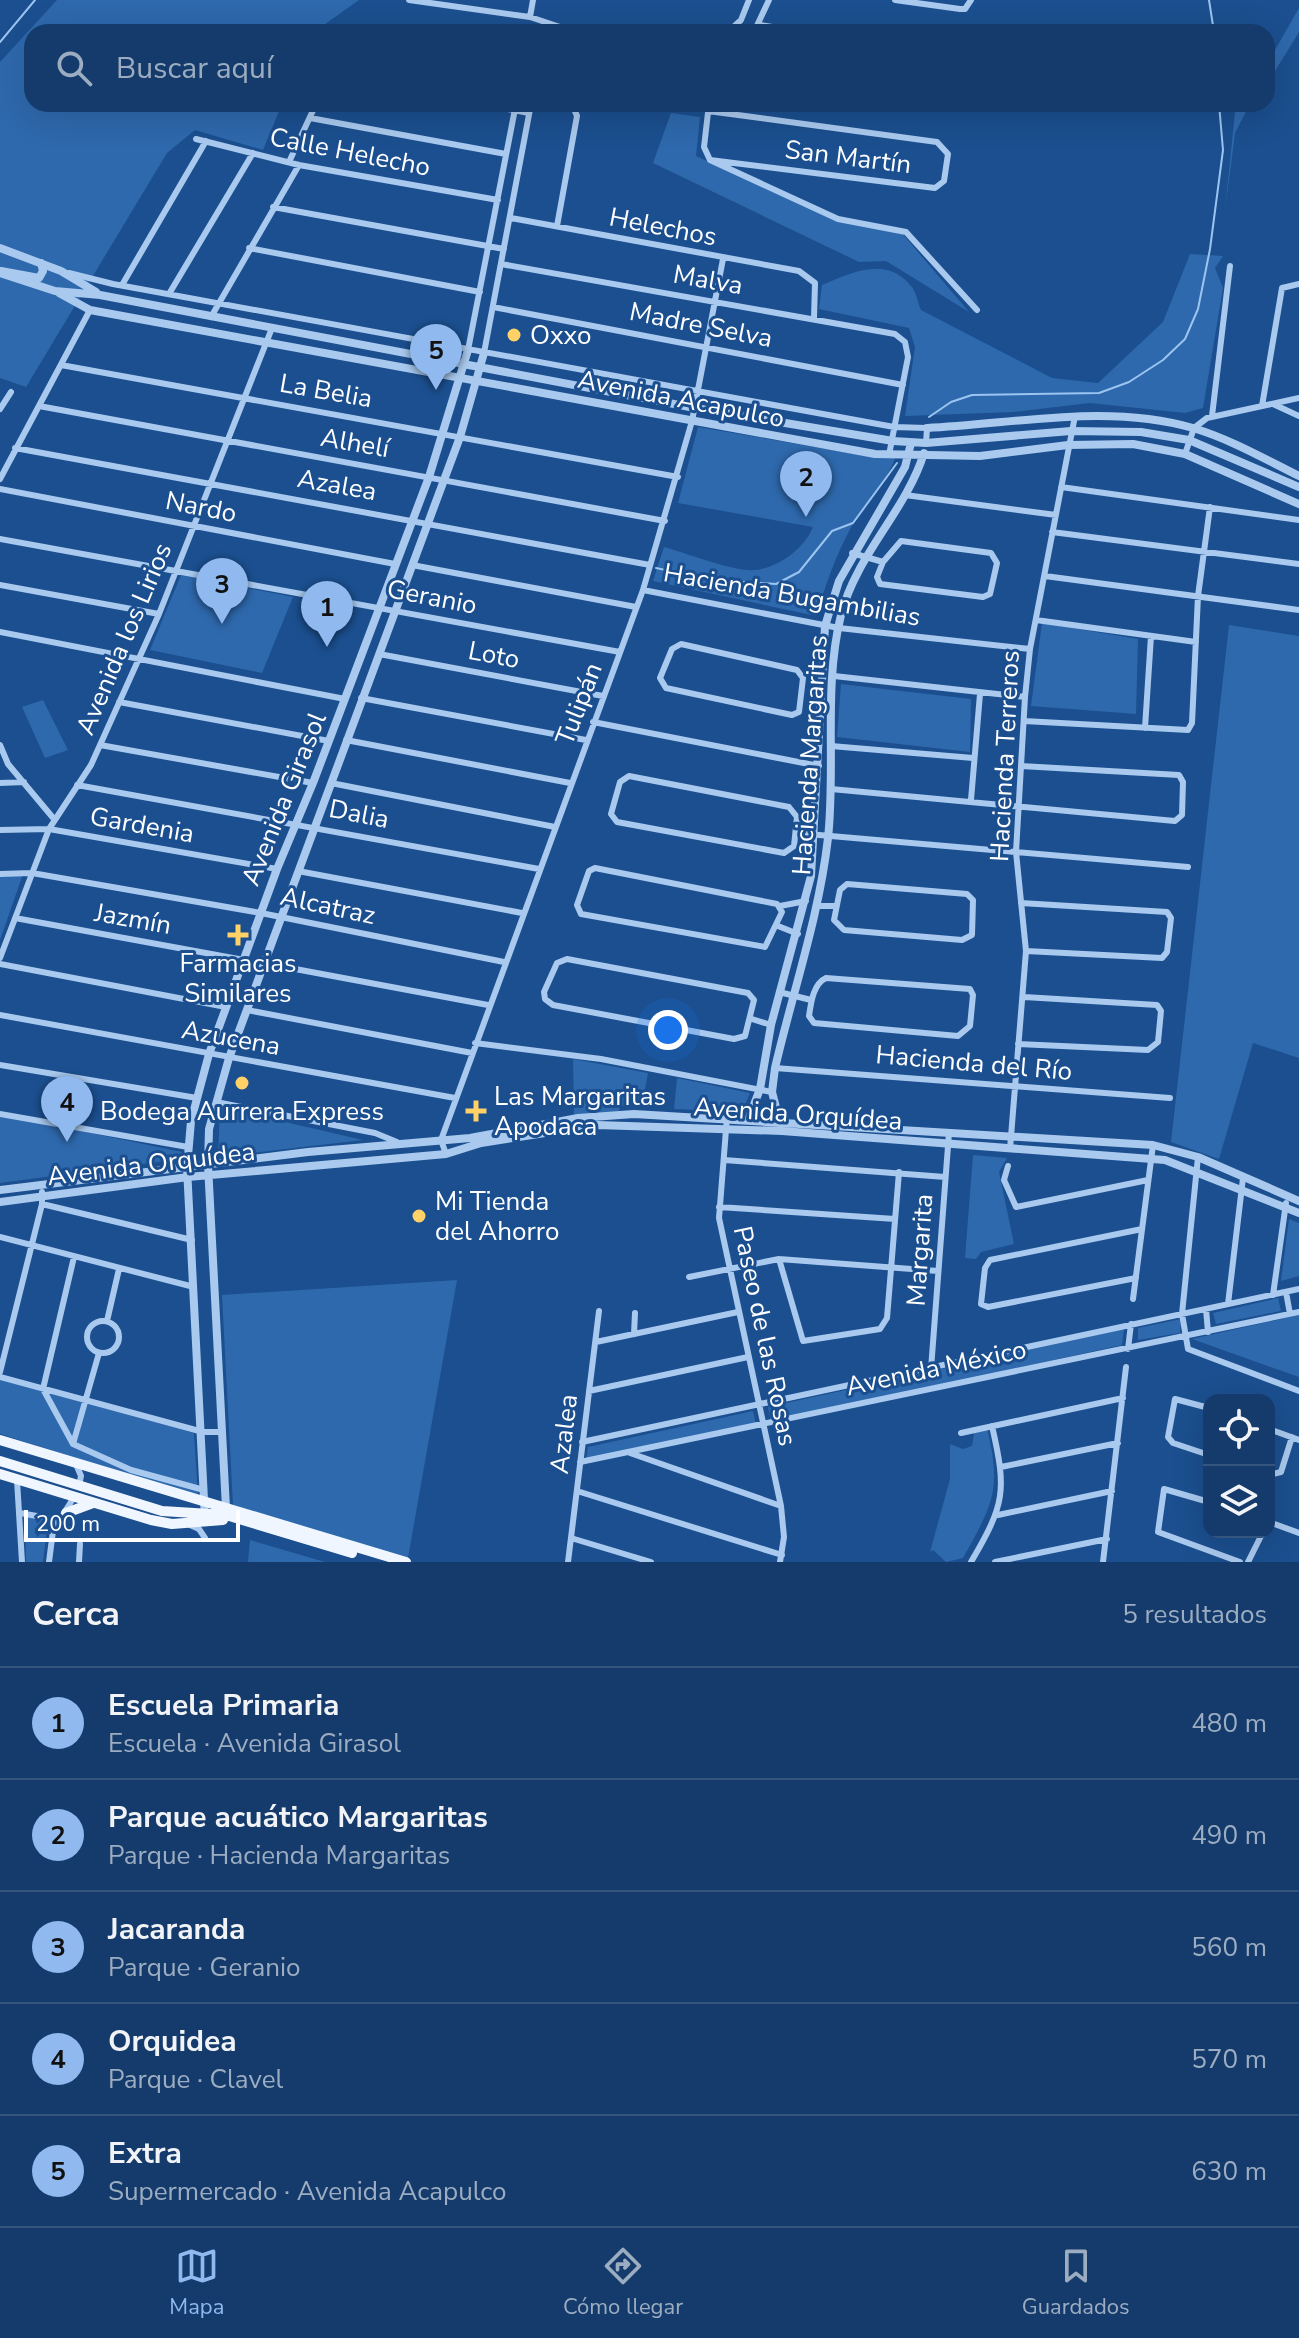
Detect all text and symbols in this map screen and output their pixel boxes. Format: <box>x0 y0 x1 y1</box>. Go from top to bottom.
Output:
search box <box>24 24 1275 112</box>
icon: search <box>52 46 96 90</box>
text: Buscar aquí <box>116 48 273 89</box>
street label: Calle Helecho <box>267 119 433 185</box>
street label: San Martín <box>783 132 913 182</box>
street label: Helechos <box>606 199 720 255</box>
street label: Malva <box>670 257 746 303</box>
street label: Madre Selva <box>627 294 775 356</box>
place label: Oxxo <box>530 318 591 353</box>
pin: 5 <box>410 324 462 390</box>
marker: Oxxo <box>505 326 523 344</box>
street label: Avenida Acapulco <box>575 362 787 436</box>
street label: La Belia <box>277 366 375 416</box>
street label: Alhelí <box>318 420 394 467</box>
pin: 2 <box>780 451 832 517</box>
street label: Azalea <box>295 461 379 509</box>
street label: Nardo <box>162 483 240 531</box>
street label: Avenida los Lirios <box>68 538 180 740</box>
street label: Hacienda Bugambilias <box>661 555 923 635</box>
pin: 3 <box>196 558 248 624</box>
street label: Geranio <box>384 571 480 623</box>
pin: 1 <box>301 581 353 647</box>
street label: Loto <box>465 633 523 677</box>
street label: Hacienda Margaritas <box>784 634 836 876</box>
street label: Hacienda Terreros <box>982 649 1028 863</box>
street label: Tulipán <box>547 658 611 750</box>
street label: Avenida Girasol <box>233 707 335 891</box>
street label: Dalia <box>326 791 392 837</box>
street label: Gardenia <box>87 799 197 851</box>
street label: Alcatraz <box>277 879 379 933</box>
street label: Jazmín <box>91 895 174 943</box>
marker: Farmacias Similares <box>229 926 247 944</box>
place label: Farmacias Similares <box>179 946 297 1011</box>
your location <box>648 1010 688 1050</box>
street label: Azucena <box>179 1012 283 1064</box>
street label: Hacienda del Río <box>874 1037 1074 1089</box>
marker: Bodega Aurrera Express <box>233 1074 251 1092</box>
pin: 4 <box>41 1076 93 1142</box>
place label: Las Margaritas Apodaca <box>494 1079 666 1144</box>
street label: Avenida Orquídea <box>692 1089 904 1139</box>
place label: Bodega Aurrera Express <box>100 1094 384 1129</box>
marker: Las Margaritas Apodaca <box>465 1100 487 1122</box>
street label: Avenida Orquídea <box>45 1134 257 1194</box>
place label: Mi Tienda del Ahorro <box>435 1184 559 1249</box>
street label: Margarita <box>899 1193 941 1307</box>
marker: Mi Tienda del Ahorro <box>410 1207 428 1225</box>
street label: Paseo de las Rosas <box>725 1223 805 1449</box>
street label: Avenida México <box>843 1332 1029 1404</box>
street label: Azalea <box>542 1392 586 1476</box>
map controls <box>1203 1394 1275 1538</box>
button: locate <box>1203 1394 1275 1466</box>
button: layers <box>1203 1466 1275 1538</box>
scale bar <box>24 1506 240 1542</box>
text: 200 m <box>36 1509 100 1539</box>
text: Cerca <box>32 1591 120 1637</box>
text: 5 resultados <box>1122 1597 1267 1632</box>
text: Escuela Primaria <box>108 1685 339 1726</box>
text: 1 <box>50 1706 66 1741</box>
text: 480 m <box>1191 1706 1267 1741</box>
text: Escuela · Avenida Girasol <box>108 1726 401 1761</box>
text: Parque acuático Margaritas <box>108 1797 488 1838</box>
text: 2 <box>50 1818 66 1853</box>
text: 490 m <box>1191 1818 1267 1853</box>
text: Parque · Hacienda Margaritas <box>108 1838 450 1873</box>
text: Jacaranda <box>108 1909 246 1950</box>
text: 3 <box>50 1930 66 1965</box>
text: 560 m <box>1191 1930 1267 1965</box>
text: Parque · Geranio <box>108 1950 301 1985</box>
text: Orquidea <box>108 2021 237 2062</box>
text: 4 <box>50 2042 66 2077</box>
text: 570 m <box>1191 2042 1267 2077</box>
text: Parque · Clavel <box>108 2062 283 2097</box>
text: Extra <box>108 2133 182 2174</box>
text: 5 <box>50 2154 66 2189</box>
text: 630 m <box>1191 2154 1267 2189</box>
text: Supermercado · Avenida Acapulco <box>108 2174 507 2209</box>
tab: Mapa <box>169 2244 224 2322</box>
tab: Cómo llegar <box>563 2244 683 2322</box>
tab: Guardados <box>1022 2244 1130 2322</box>

